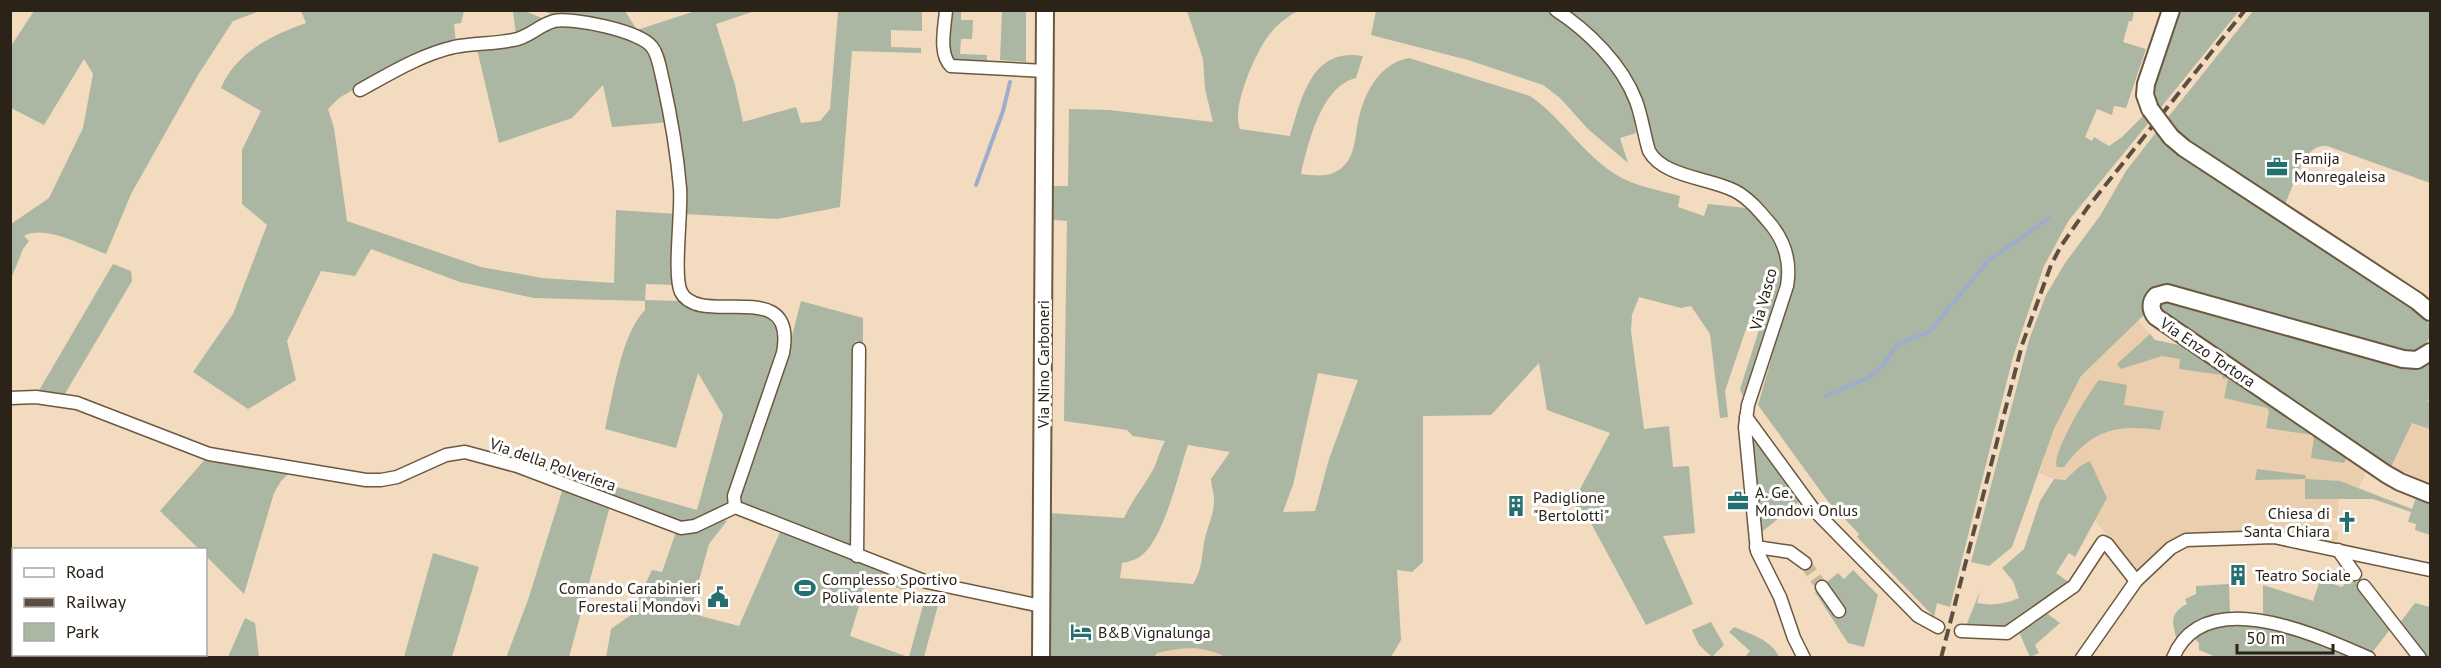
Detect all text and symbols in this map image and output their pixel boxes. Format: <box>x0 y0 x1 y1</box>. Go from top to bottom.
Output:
place label: Famija Monregaleisa <box>2294 148 2386 186</box>
office icon: Famija Monregaleisa <box>2265 155 2289 179</box>
street label: Via Vasco <box>1745 266 1781 333</box>
street label: Via Nino Carboneri <box>1033 300 1053 429</box>
street label: Via Enzo Tortora <box>2156 312 2259 391</box>
street label: Via della Polveriera <box>486 433 619 495</box>
place label: A. Ge. Mondovì Onlus <box>1755 482 1858 520</box>
place label: Padiglione "Bertolotti" <box>1533 487 1609 525</box>
office icon: A. Ge. Mondovì Onlus <box>1726 489 1750 513</box>
building icon: Padiglione "Bertolotti" <box>1504 494 1528 518</box>
place label: Chiesa di Santa Chiara <box>2244 503 2330 541</box>
church icon: Chiesa di Santa Chiara <box>2335 510 2359 534</box>
legend <box>12 548 207 656</box>
text: Road <box>66 560 104 583</box>
building icon: Teatro Sociale <box>2226 563 2250 587</box>
place label: Teatro Sociale <box>2255 565 2351 585</box>
place label: Complesso Sportivo Polivalente Piazza <box>822 569 957 607</box>
sports icon: Complesso Sportivo Polivalente Piazza <box>793 576 817 600</box>
place label: Comando Carabinieri Forestali Mondovì <box>559 578 701 616</box>
public building icon: Comando Carabinieri Forestali Mondovì <box>706 585 730 609</box>
text: Railway <box>66 590 127 613</box>
scale bar <box>2237 617 2333 655</box>
text: Park <box>66 620 99 643</box>
hotel icon: B&B Vignalunga <box>1069 620 1093 644</box>
place label: B&B Vignalunga <box>1098 622 1211 642</box>
text: 50 m <box>2246 626 2285 649</box>

